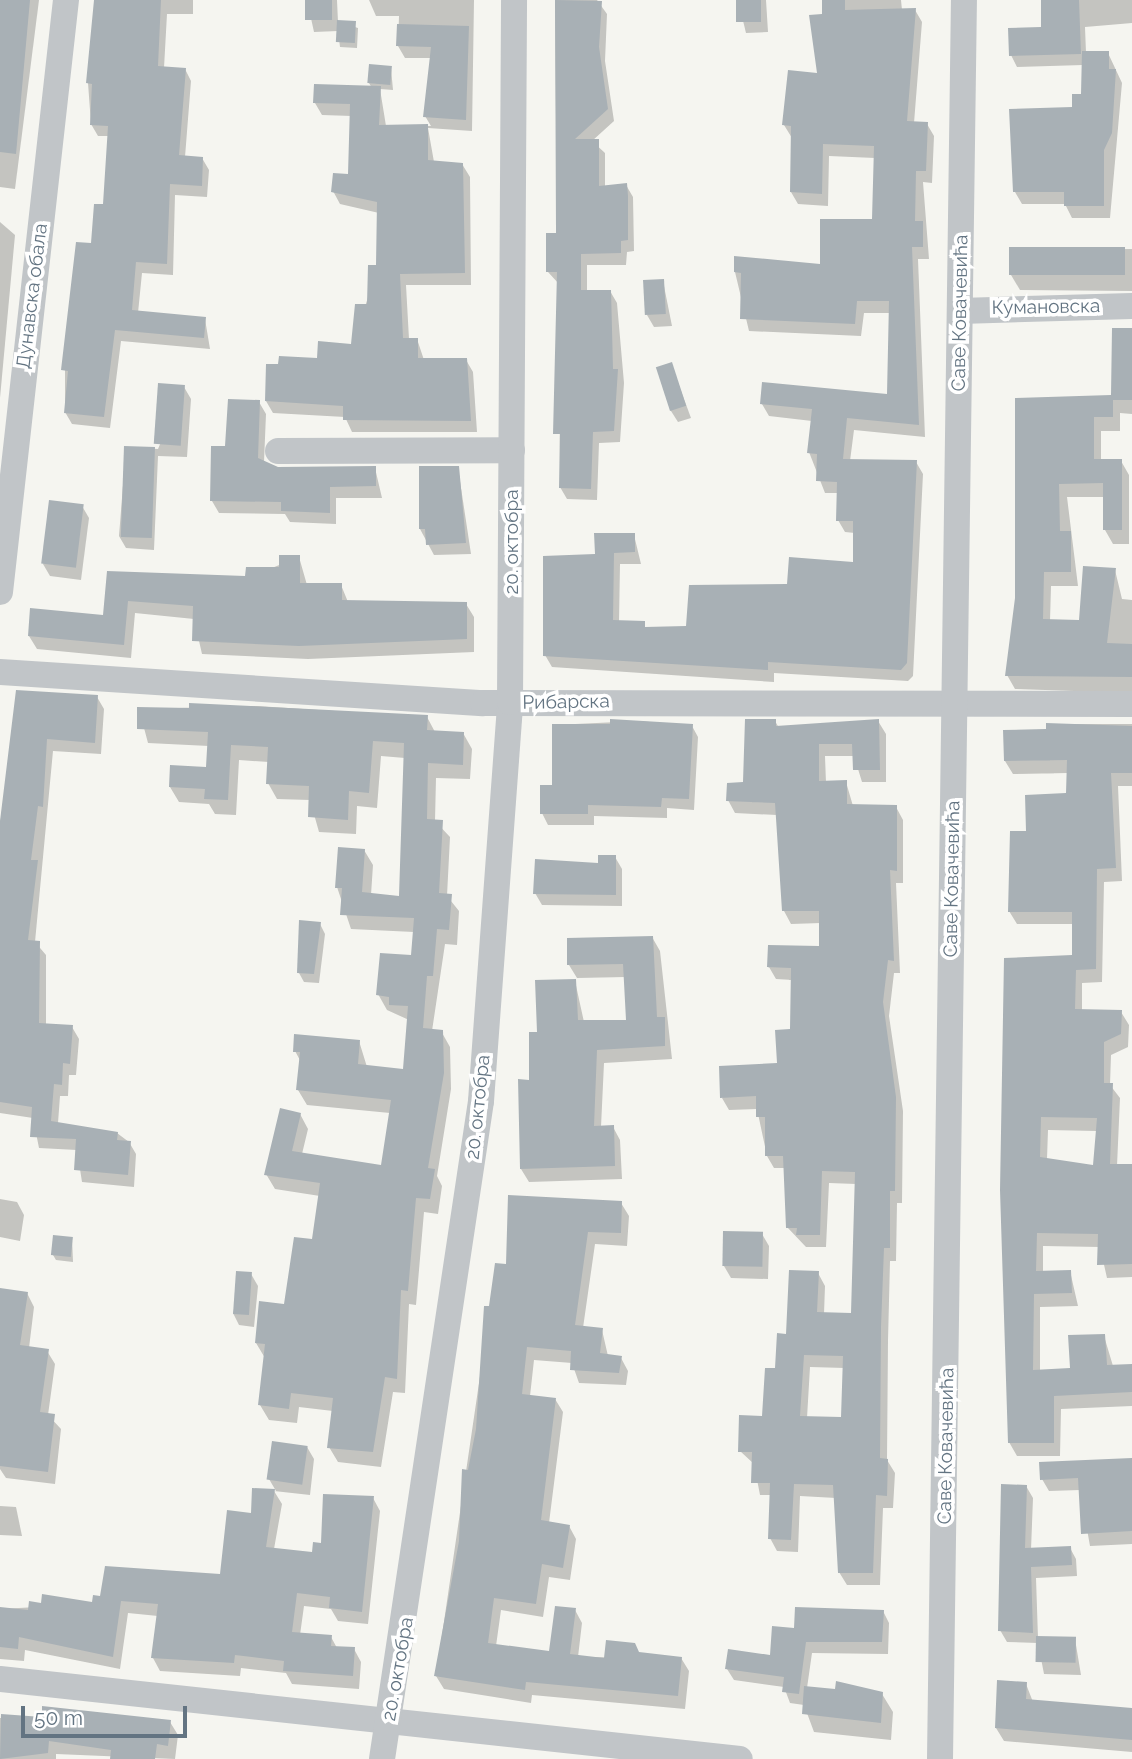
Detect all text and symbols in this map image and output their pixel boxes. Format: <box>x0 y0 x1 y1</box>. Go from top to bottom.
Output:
street label: Дунавска обала <box>12 222 52 370</box>
street label: Саве Ковачевића <box>947 234 973 392</box>
street label: Кумановска <box>992 295 1100 319</box>
street label: 20. октобра <box>501 489 523 595</box>
street label: Рибарска <box>522 690 610 714</box>
street label: Саве Ковачевића <box>939 800 965 958</box>
street label: 20. октобра <box>461 1054 495 1160</box>
street label: Саве Ковачевића <box>933 1367 959 1525</box>
street label: 20. октобра <box>378 1615 418 1723</box>
scale bar <box>24 1692 191 1736</box>
text: 50 m <box>34 1705 83 1730</box>

